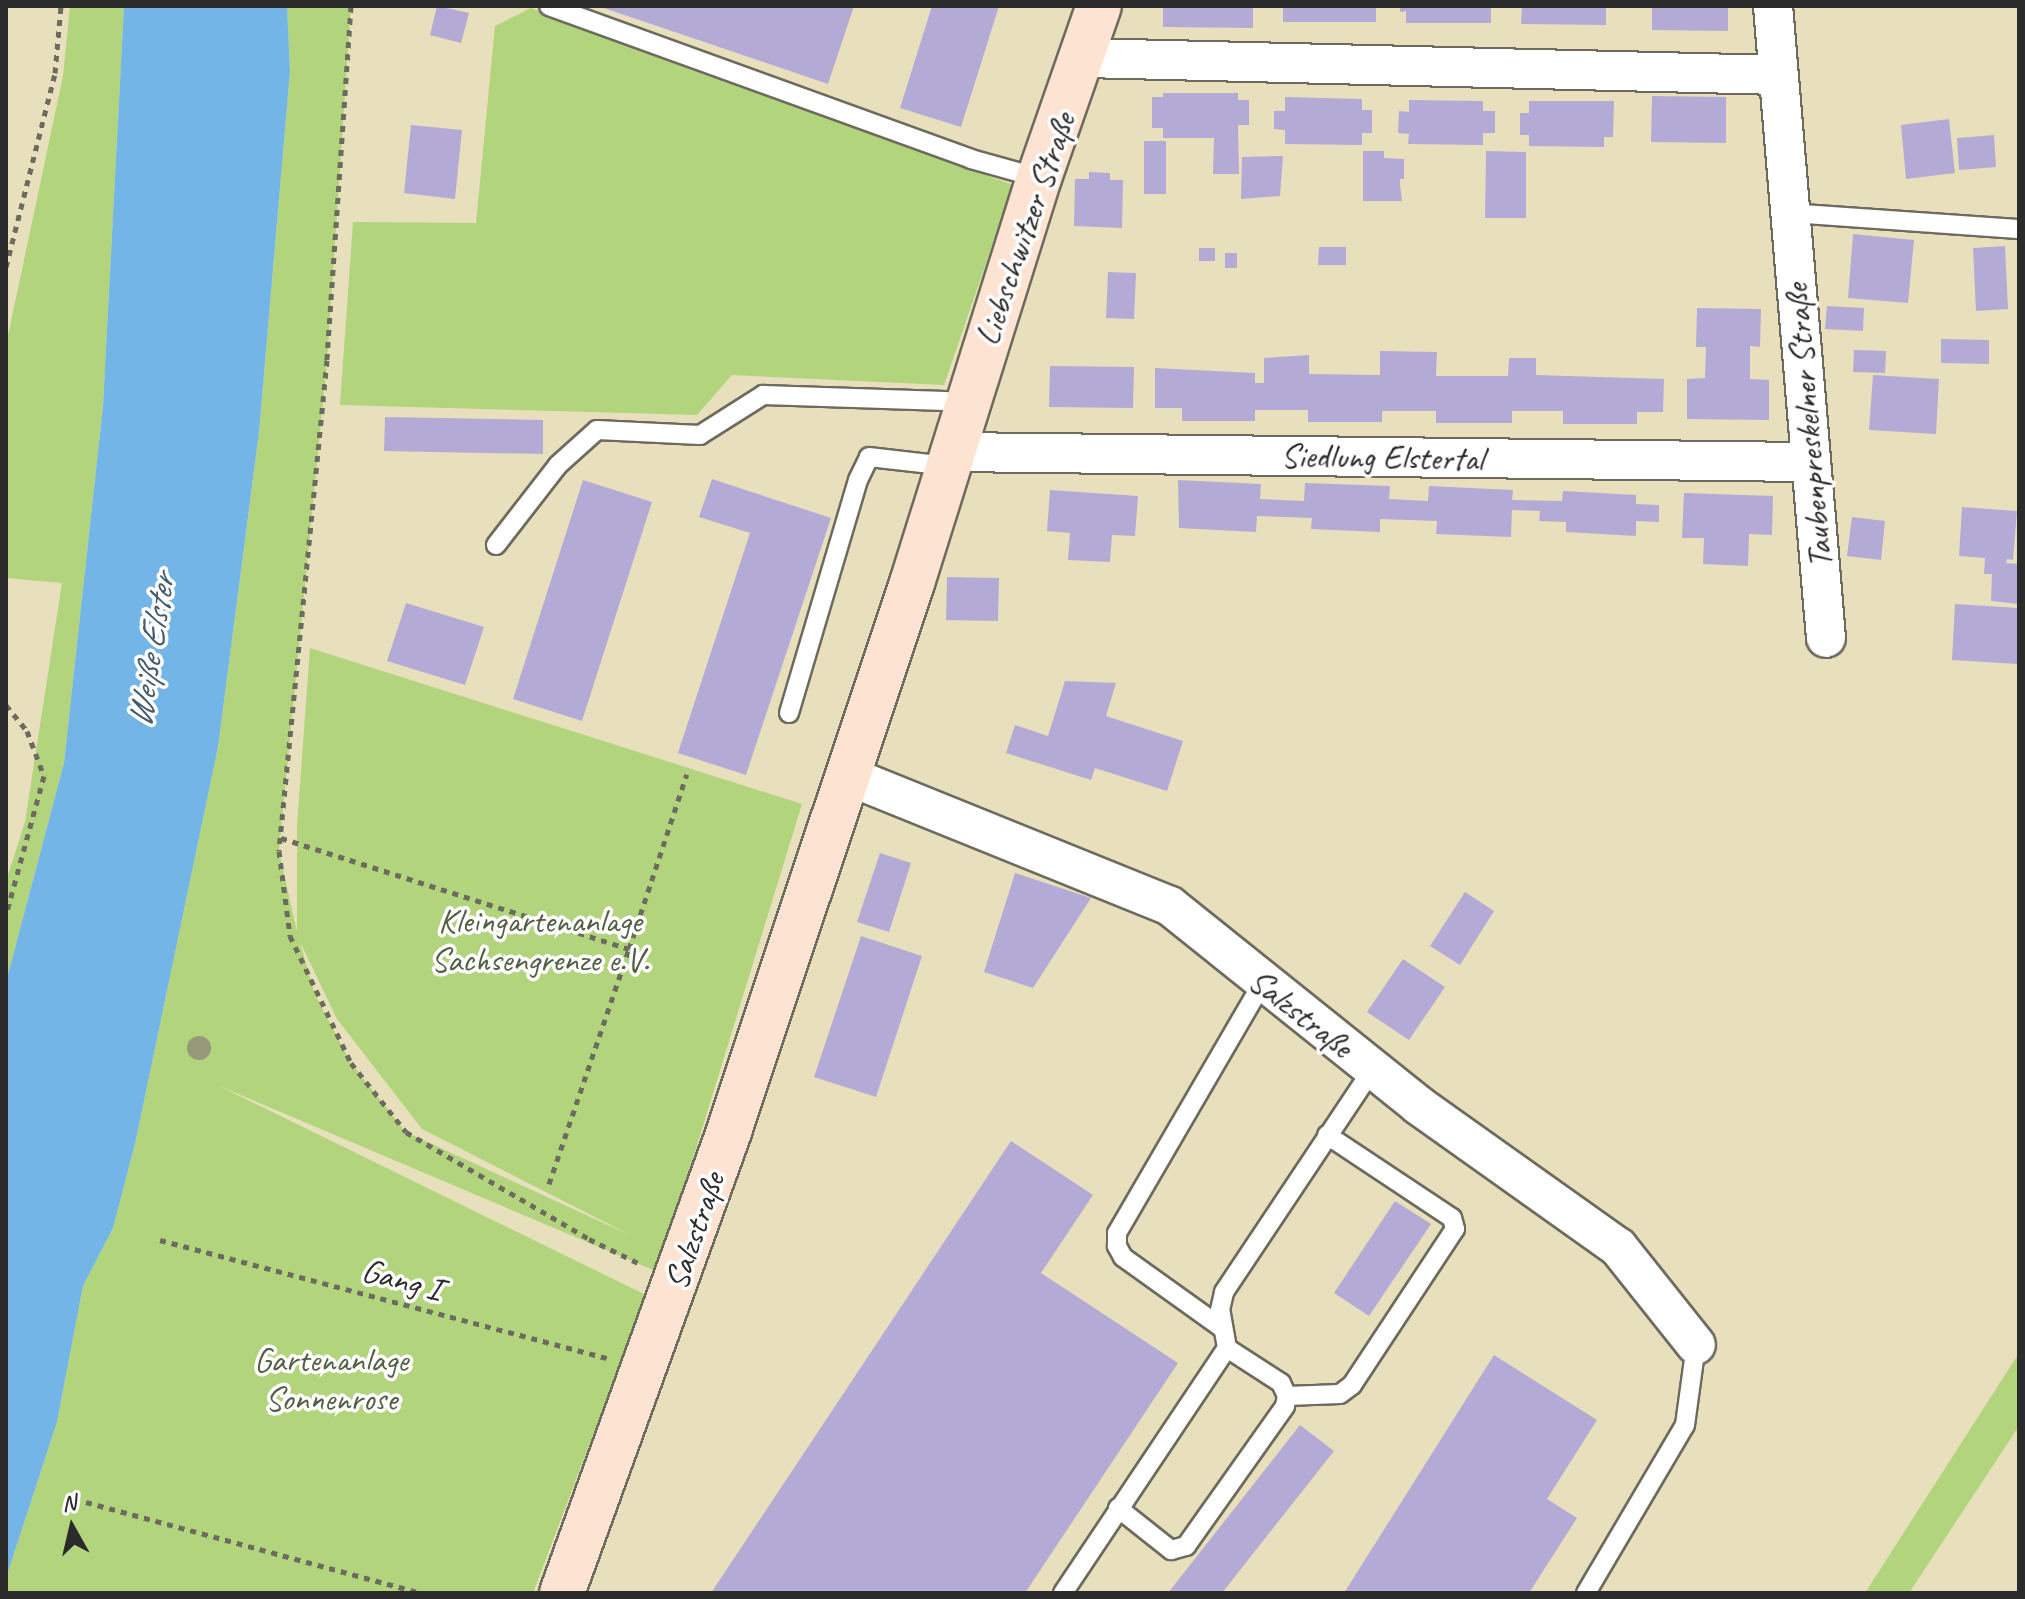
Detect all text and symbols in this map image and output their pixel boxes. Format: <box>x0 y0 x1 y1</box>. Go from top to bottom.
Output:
street label: Liebschwitzer Straße <box>966 107 1084 351</box>
street label: Taubenpreskelner Straße <box>1775 282 1841 570</box>
street label: Siedlung Elstertal <box>1280 435 1484 479</box>
water label: Weiße Elster <box>118 572 184 730</box>
park label: Kleingartenanlage Sachsengrenze e.V. <box>431 900 649 980</box>
street label: Salzstraße <box>1241 960 1361 1066</box>
street label: Salzstraße <box>655 1167 733 1295</box>
street label: Gang I <box>358 1249 446 1309</box>
park label: Gartenanlage Sonnenrose <box>254 1339 408 1418</box>
north arrow <box>32 1487 112 1567</box>
text: N <box>60 1488 77 1518</box>

